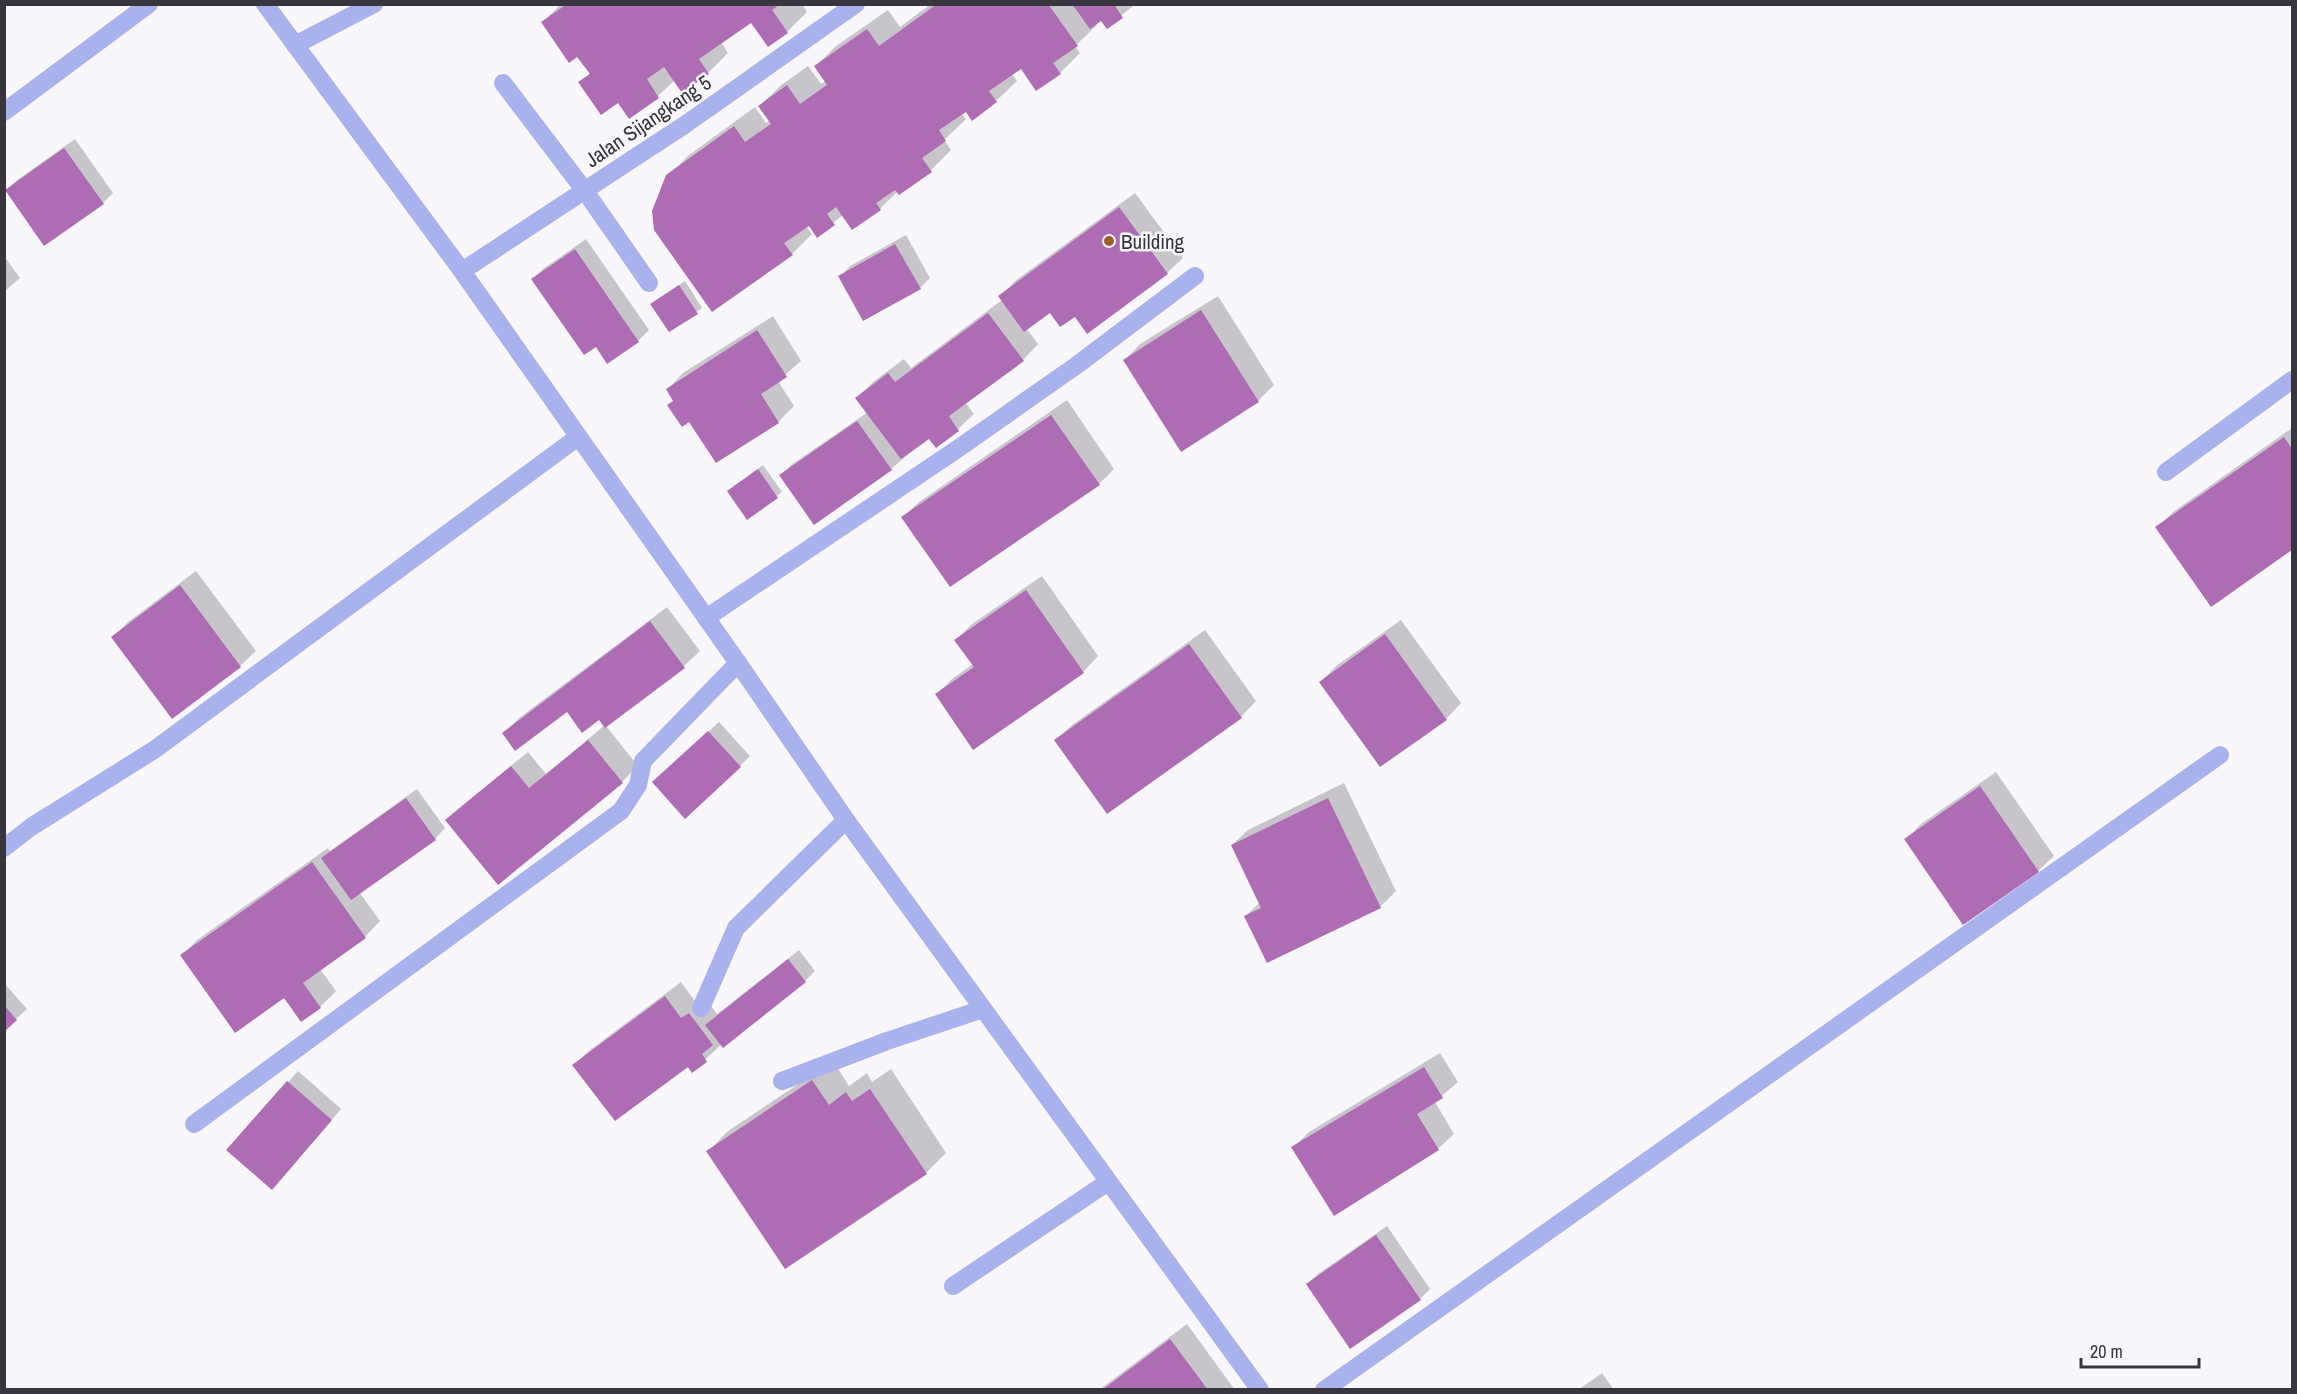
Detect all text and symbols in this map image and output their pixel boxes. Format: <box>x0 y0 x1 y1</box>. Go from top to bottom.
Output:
street label: Jalan Sijangkang 5 <box>579 68 717 174</box>
place label: Building <box>1121 227 1185 256</box>
marker: Building <box>1102 234 1116 248</box>
scale bar <box>2081 1331 2200 1369</box>
text: 20 m <box>2090 1339 2123 1364</box>

